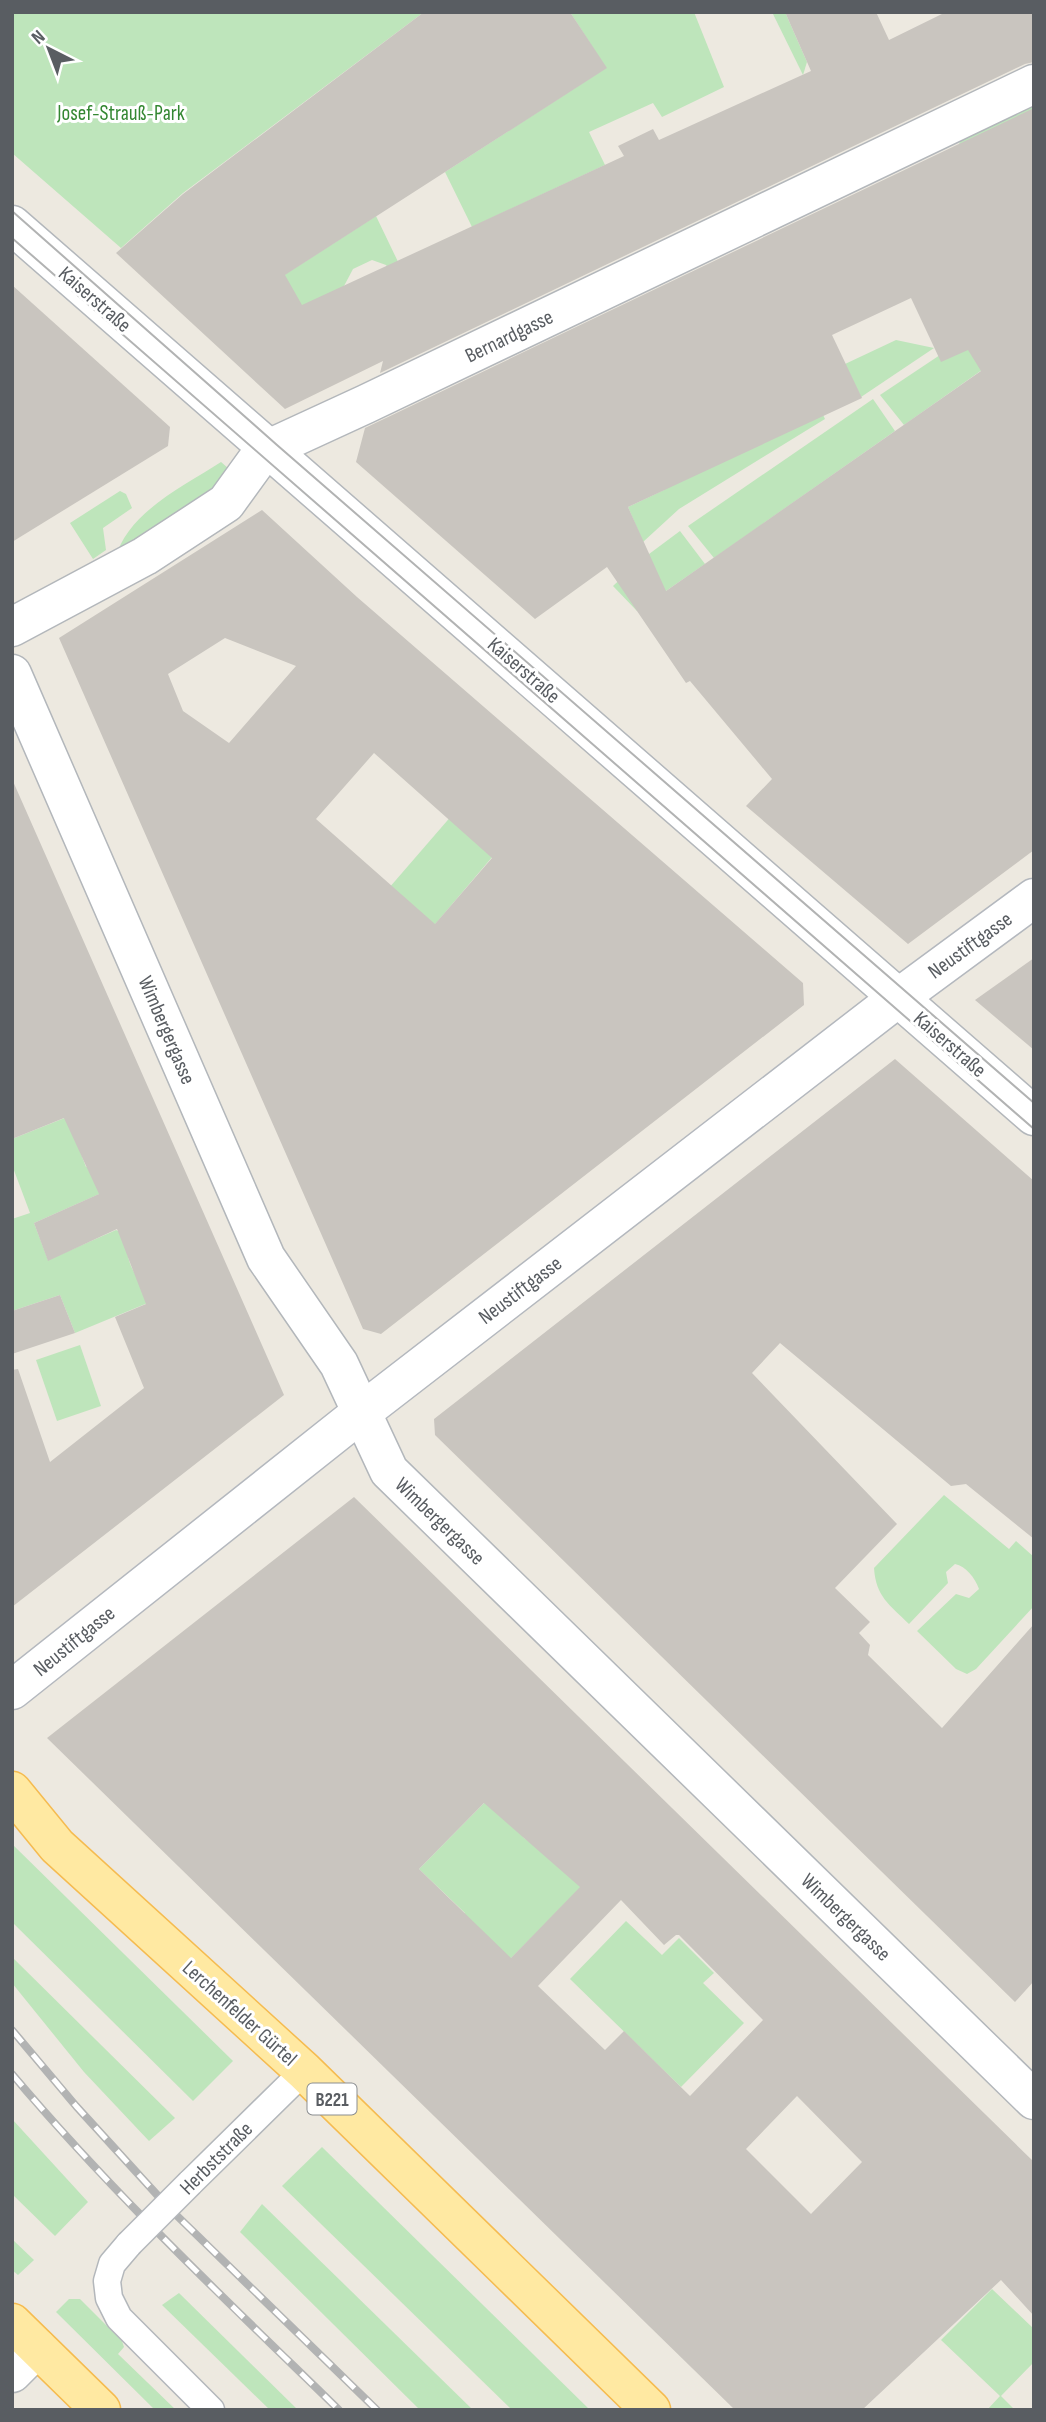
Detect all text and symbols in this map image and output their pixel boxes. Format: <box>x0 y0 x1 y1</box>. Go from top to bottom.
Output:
north arrow <box>14 14 84 84</box>
text: N <box>27 26 50 49</box>
park label: Josef-Strauß-Park <box>56 101 185 126</box>
street label: Kaiserstraße <box>53 261 136 338</box>
street label: Bernardgasse <box>461 304 557 368</box>
street label: Kaiserstraße <box>482 632 565 709</box>
street label: Neustiftgasse <box>923 907 1017 984</box>
street label: Wimbergergasse <box>132 972 201 1088</box>
street label: Kaiserstraße <box>908 1006 991 1083</box>
street label: Neustiftgasse <box>474 1251 567 1330</box>
street label: Wimbergergasse <box>389 1472 490 1570</box>
street label: Neustiftgasse <box>28 1601 120 1682</box>
street label: Wimbergergasse <box>795 1868 896 1966</box>
street label: Lerchenfelder Gürtel <box>177 1956 302 2071</box>
road number: B221 <box>308 2084 356 2114</box>
street label: Herbststraße <box>175 2117 258 2200</box>

